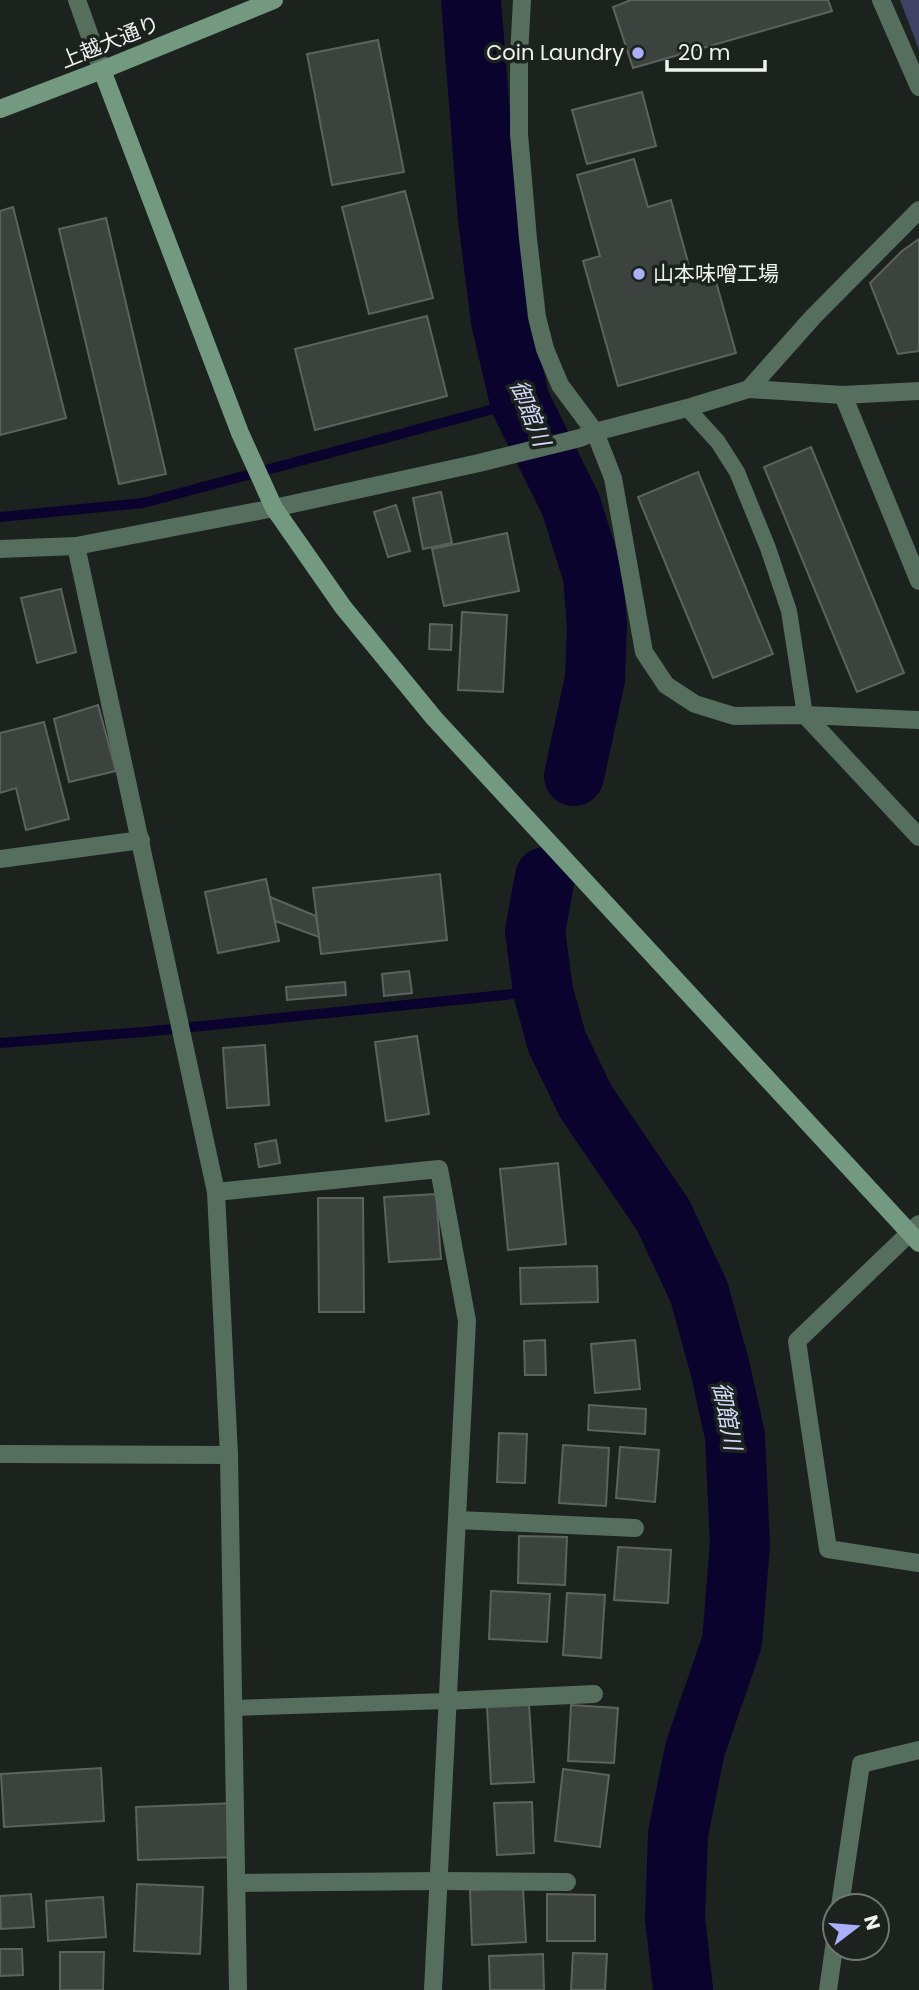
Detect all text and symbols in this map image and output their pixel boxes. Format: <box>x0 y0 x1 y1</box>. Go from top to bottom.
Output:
street label: 上越大通り <box>56 8 164 75</box>
scale bar <box>667 28 765 72</box>
place label: Coin Laundry <box>486 38 624 67</box>
text: 20 m <box>678 38 731 67</box>
marker: Coin Laundry <box>630 45 646 61</box>
place label: 山本味噌工場 <box>653 259 779 288</box>
marker: 山本味噌工場 <box>631 266 647 282</box>
water label: 御館川 <box>502 375 559 454</box>
water label: 御館川 <box>705 1379 750 1456</box>
north arrow <box>821 1892 891 1962</box>
text: N <box>857 1912 887 1933</box>

